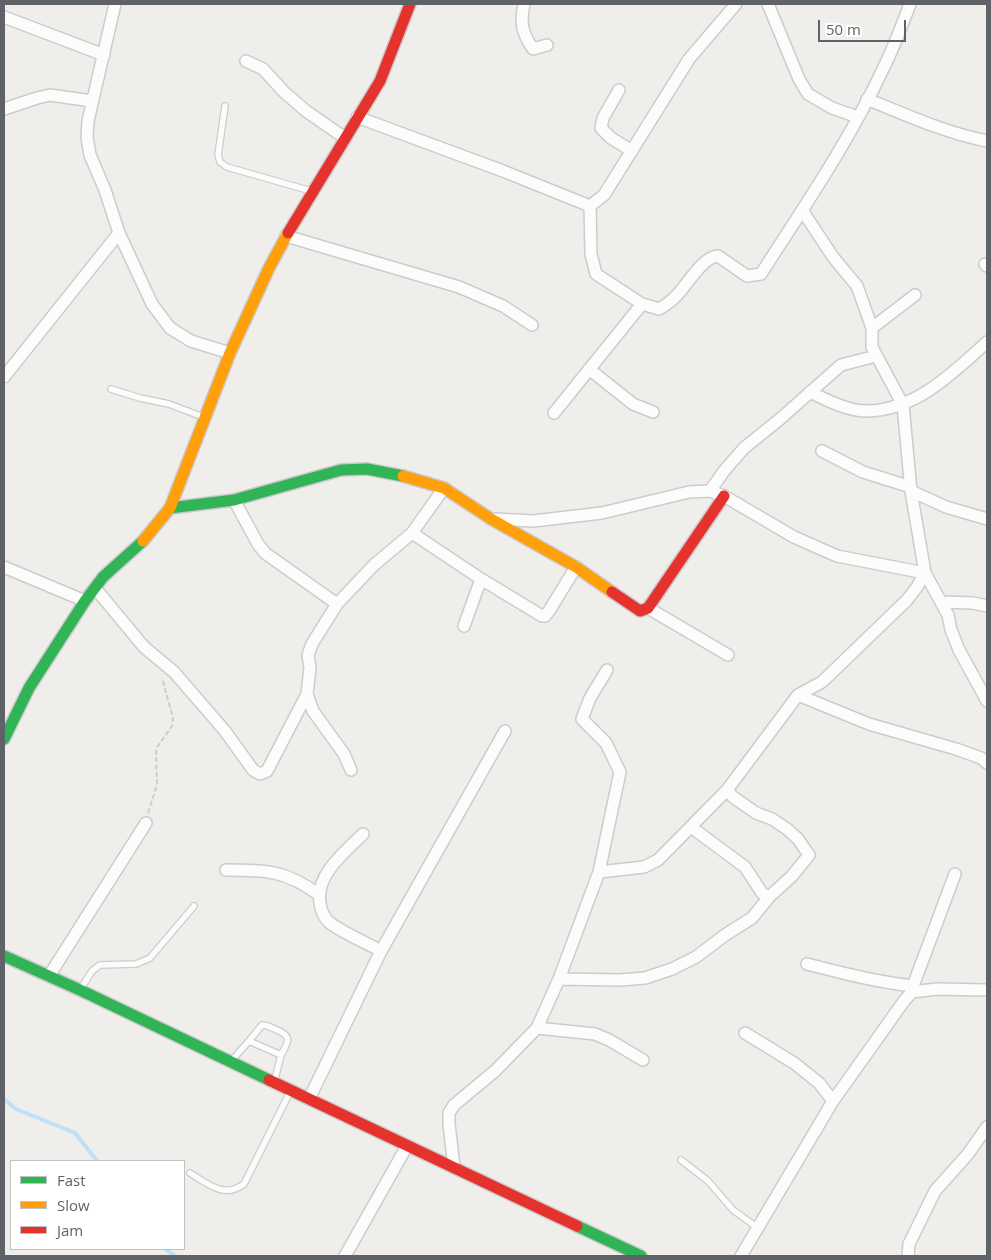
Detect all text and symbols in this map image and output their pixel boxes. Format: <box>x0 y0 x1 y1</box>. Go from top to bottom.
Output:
scale bar <box>821 10 908 42</box>
text: 50 m <box>826 19 861 39</box>
legend <box>10 1160 185 1250</box>
text: Fast <box>57 1170 86 1190</box>
text: Slow <box>57 1195 90 1215</box>
text: Jam <box>57 1220 83 1240</box>

